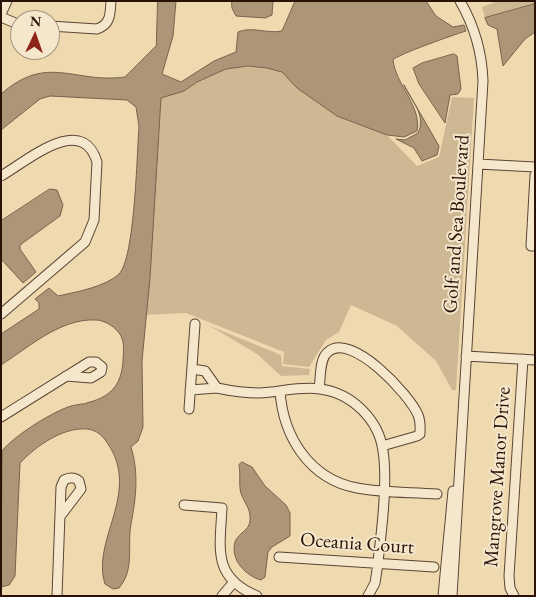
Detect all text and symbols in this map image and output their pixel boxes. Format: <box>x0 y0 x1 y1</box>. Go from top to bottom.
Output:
north arrow <box>10 10 60 60</box>
text: N <box>30 12 42 30</box>
street label: Golf and Sea Boulevard <box>439 134 475 314</box>
street label: Mangrove Manor Drive <box>480 386 516 568</box>
street label: Oceania Court <box>299 528 415 560</box>

